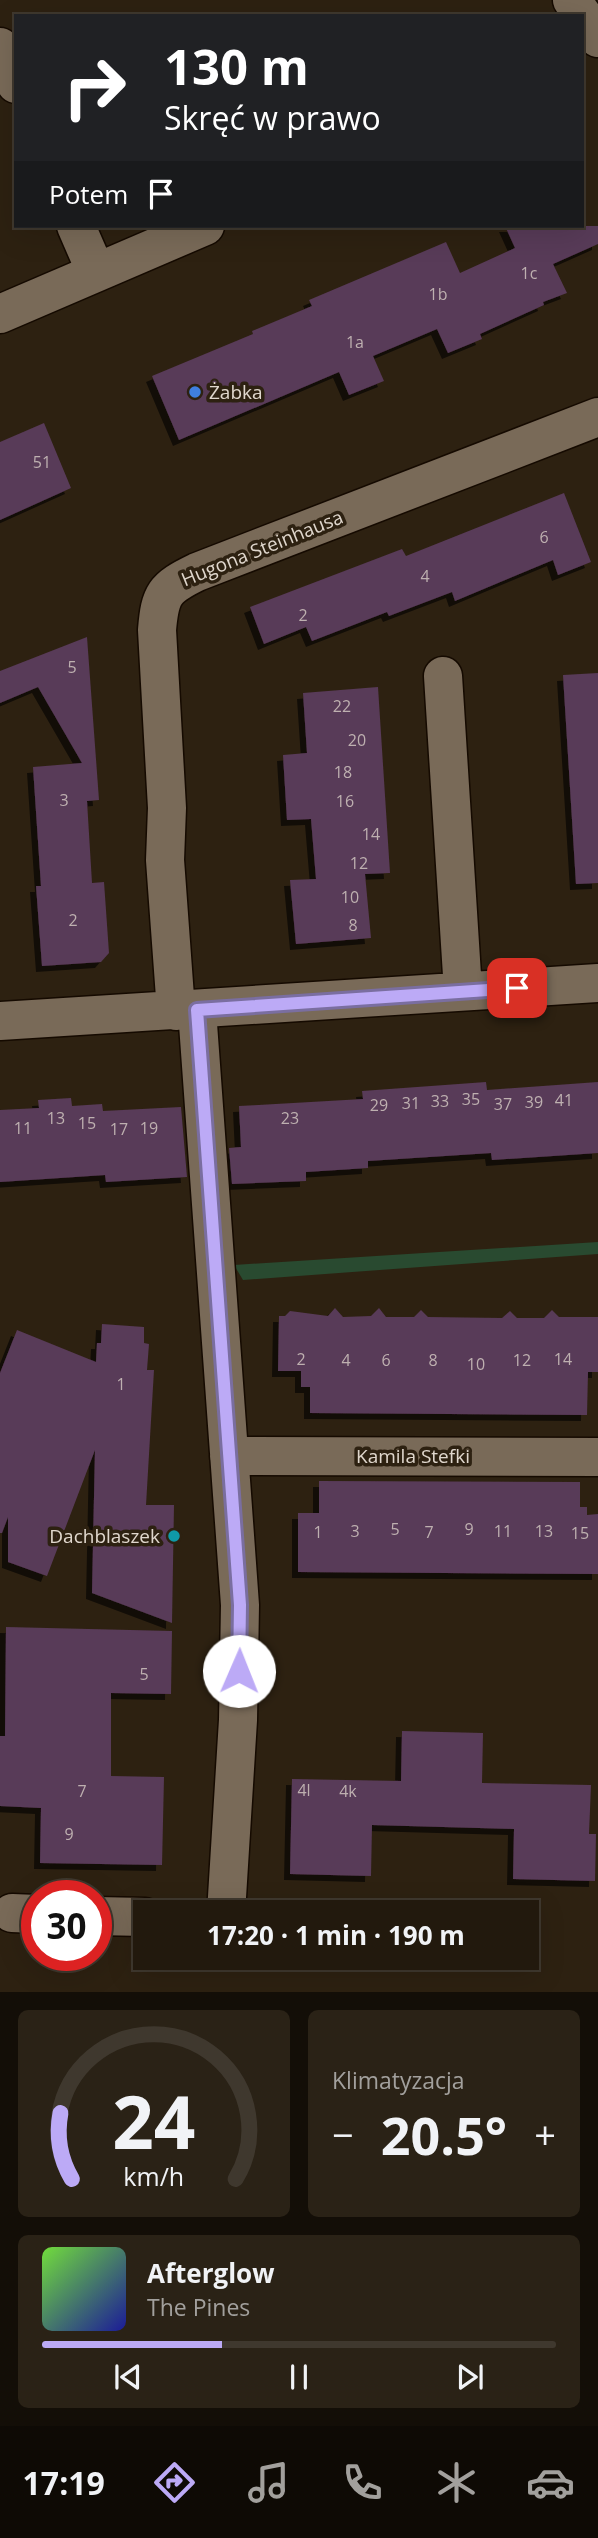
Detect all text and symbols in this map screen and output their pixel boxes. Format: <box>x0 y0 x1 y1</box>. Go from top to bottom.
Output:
text: 130 m <box>164 33 309 99</box>
icon: right <box>49 42 140 133</box>
text: Skręć w prawo <box>164 96 381 139</box>
icon: arrive <box>142 175 180 213</box>
text: Potem <box>49 176 128 212</box>
house number: 1c <box>521 262 538 284</box>
house number: 1b <box>429 283 447 305</box>
house number: 1a <box>346 331 364 353</box>
place label: Żabka <box>209 379 263 405</box>
marker: Żabka <box>187 384 203 400</box>
house number: 51 <box>33 451 51 473</box>
street label: Hugona Steinhausa <box>177 504 347 592</box>
house number: 6 <box>539 526 549 548</box>
house number: 4 <box>420 565 430 587</box>
house number: 2 <box>298 604 308 626</box>
house number: 5 <box>67 656 77 678</box>
house number: 22 <box>333 695 351 717</box>
house number: 20 <box>348 729 366 751</box>
house number: 18 <box>334 761 352 783</box>
house number: 3 <box>59 789 69 811</box>
house number: 16 <box>336 790 354 812</box>
house number: 14 <box>362 823 380 845</box>
house number: 12 <box>350 852 368 874</box>
house number: 10 <box>341 886 359 908</box>
house number: 2 <box>68 909 78 931</box>
house number: 8 <box>348 914 358 936</box>
pin <box>487 958 547 1018</box>
icon: arrive <box>498 969 536 1007</box>
house number: 35 <box>462 1088 480 1110</box>
house number: 41 <box>555 1089 573 1111</box>
house number: 33 <box>431 1090 449 1112</box>
house number: 39 <box>525 1091 543 1113</box>
house number: 31 <box>402 1092 420 1114</box>
house number: 37 <box>494 1093 512 1115</box>
house number: 29 <box>370 1094 388 1116</box>
house number: 13 <box>47 1107 65 1129</box>
house number: 23 <box>281 1107 299 1129</box>
house number: 15 <box>78 1112 96 1134</box>
house number: 11 <box>14 1117 32 1139</box>
house number: 19 <box>140 1117 158 1139</box>
house number: 17 <box>110 1118 128 1140</box>
house number: 2 <box>296 1348 306 1370</box>
house number: 14 <box>554 1348 572 1370</box>
house number: 4 <box>341 1349 351 1371</box>
house number: 6 <box>381 1349 391 1371</box>
house number: 8 <box>428 1349 438 1371</box>
house number: 12 <box>513 1349 531 1371</box>
house number: 10 <box>467 1353 485 1375</box>
house number: 1 <box>116 1373 126 1395</box>
street label: Kamila Stefki <box>356 1443 470 1469</box>
house number: 5 <box>390 1518 400 1540</box>
house number: 9 <box>464 1518 474 1540</box>
house number: 3 <box>350 1520 360 1542</box>
house number: 11 <box>494 1520 512 1542</box>
house number: 13 <box>535 1520 553 1542</box>
house number: 1 <box>313 1521 323 1543</box>
house number: 7 <box>424 1521 434 1543</box>
house number: 15 <box>571 1522 589 1544</box>
place label: Dachblaszek <box>49 1523 160 1549</box>
marker: Dachblaszek <box>166 1528 182 1544</box>
position arrow <box>202 1634 276 1708</box>
house number: 5 <box>139 1663 149 1685</box>
house number: 4l <box>297 1779 311 1801</box>
house number: 7 <box>77 1780 87 1802</box>
house number: 4k <box>339 1780 357 1802</box>
house number: 9 <box>64 1823 74 1845</box>
speed limit sign: 30 <box>21 1880 112 1971</box>
text: 17:20 · 1 min · 190 m <box>207 1917 465 1953</box>
text: Klimatyzacja <box>332 2064 465 2096</box>
text: 24 <box>112 2072 196 2171</box>
text: 20.5° <box>381 2099 507 2170</box>
text: − <box>332 2108 354 2160</box>
text: + <box>534 2108 556 2160</box>
text: km/h <box>124 2159 184 2193</box>
text: Afterglow <box>147 2255 274 2291</box>
text: The Pines <box>147 2291 250 2323</box>
icon: previous <box>109 2358 147 2396</box>
icon: pause <box>280 2358 318 2396</box>
icon: next <box>451 2358 489 2396</box>
icon: directions <box>150 2458 199 2507</box>
icon: music <box>244 2458 293 2507</box>
icon: phone <box>338 2458 387 2507</box>
icon: climate <box>432 2458 481 2507</box>
icon: car <box>526 2458 575 2507</box>
text: 17:19 <box>23 2461 105 2504</box>

